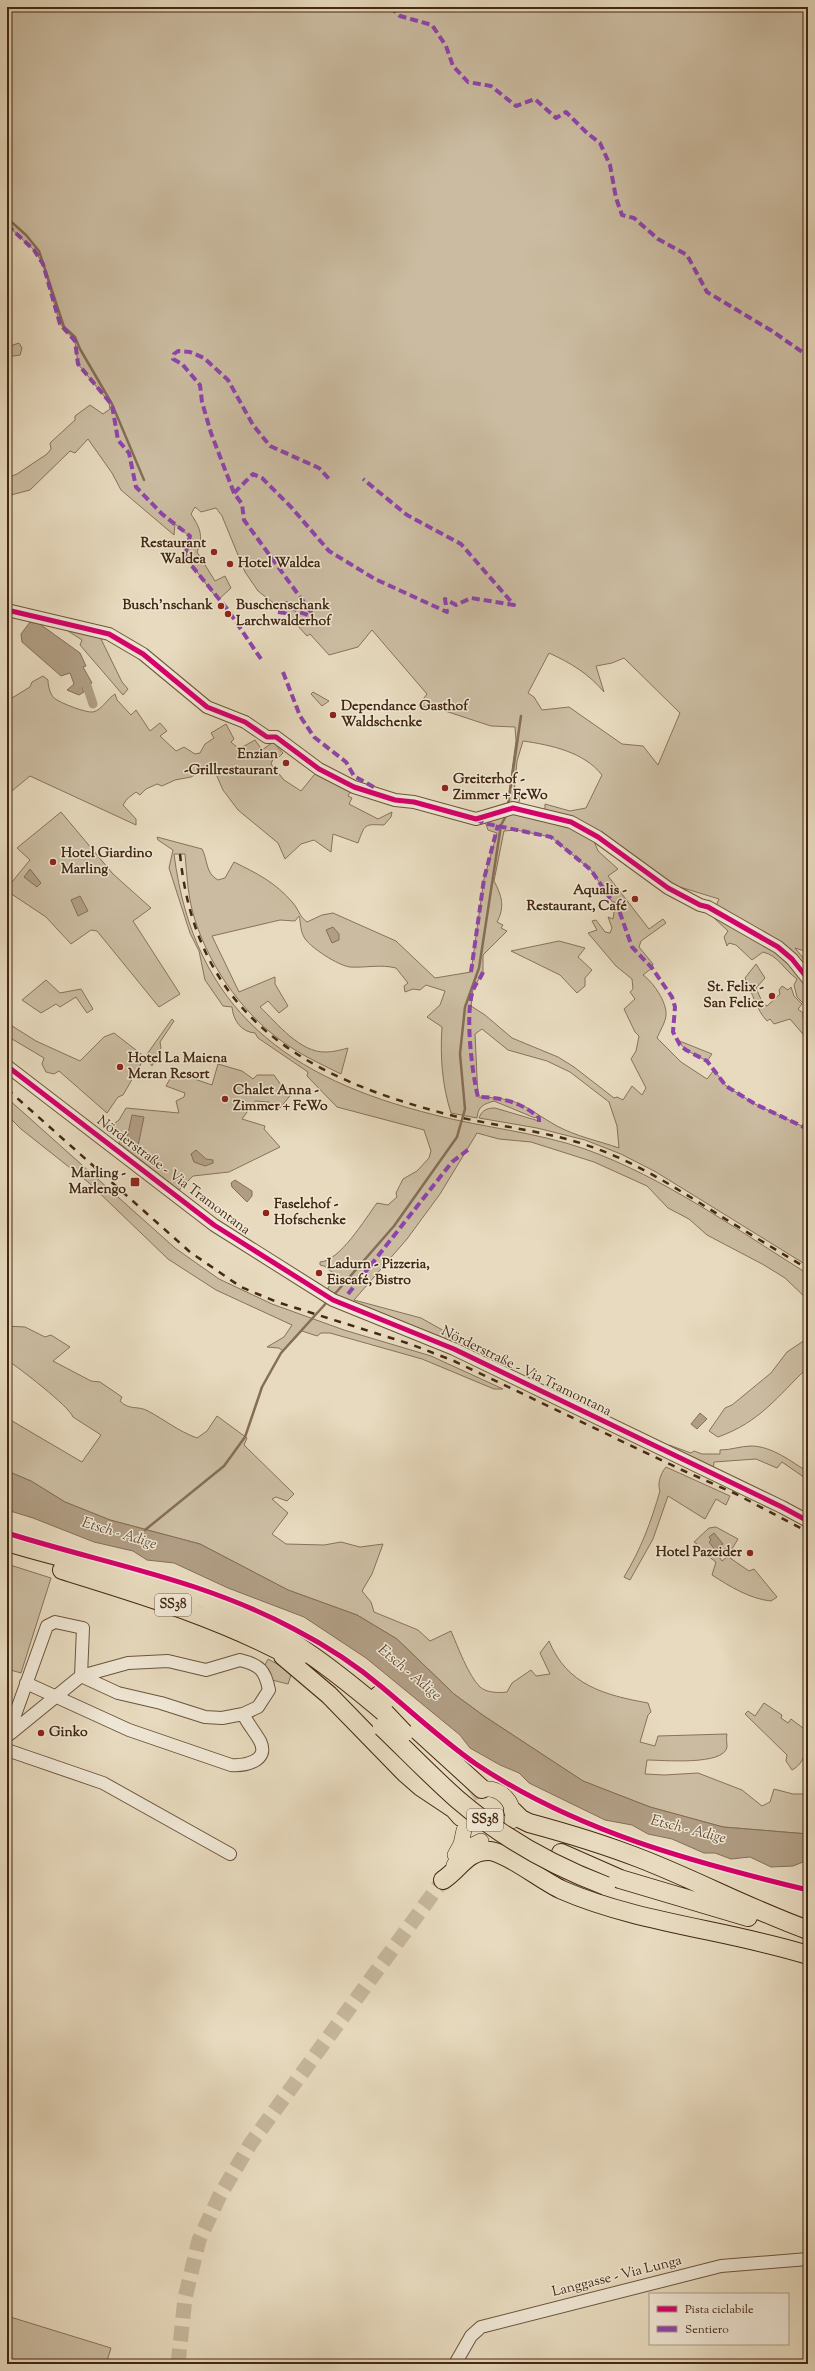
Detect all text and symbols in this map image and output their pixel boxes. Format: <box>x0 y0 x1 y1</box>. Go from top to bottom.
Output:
place label: Restaurant Waldea <box>141 534 207 570</box>
marker: Restaurant Waldea <box>209 547 219 557</box>
place label: Hotel Waldea <box>238 554 321 574</box>
marker: Hotel Waldea <box>225 559 235 569</box>
place label: Busch'nschank <box>122 596 213 616</box>
place label: Buschenschank Larchwalderhof <box>236 596 332 632</box>
marker: Busch'nschank <box>216 601 226 611</box>
marker: Buschenschank Larchwalderhof <box>223 609 233 619</box>
place label: Dependance Gasthof Waldschenke <box>341 697 469 733</box>
marker: Dependance Gasthof Waldschenke <box>328 710 338 720</box>
place label: Enzian -Grillrestaurant <box>184 745 279 781</box>
marker: Enzian -Grillrestaurant <box>281 758 291 768</box>
place label: Greiterhof - Zimmer + FeWo <box>453 770 548 806</box>
marker: Greiterhof - Zimmer + FeWo <box>440 783 450 793</box>
place label: Hotel Giardino Marling <box>61 844 153 880</box>
marker: Hotel Giardino Marling <box>48 857 58 867</box>
place label: Aqualis - Restaurant, Café <box>526 881 627 917</box>
marker: Aqualis - Restaurant, Café <box>630 894 640 904</box>
place label: St. Felix - San Felice <box>703 978 764 1014</box>
marker: St. Felix - San Felice <box>767 991 777 1001</box>
place label: Hotel La Maiena Meran Resort <box>128 1049 228 1085</box>
marker: Hotel La Maiena Meran Resort <box>115 1062 125 1072</box>
place label: Chalet Anna - Zimmer + FeWo <box>233 1081 328 1117</box>
marker: Chalet Anna - Zimmer + FeWo <box>220 1094 230 1104</box>
street label: Nörderstraße - Via Tramontana <box>92 1112 254 1241</box>
place label: Marling - Marlengo <box>69 1164 126 1200</box>
marker: Marling - Marlengo <box>129 1176 141 1188</box>
place label: Faselehof - Hofschenke <box>274 1195 347 1231</box>
marker: Faselehof - Hofschenke <box>261 1208 271 1218</box>
place label: Ladurn - Pizzeria, Eiscafé, Bistro <box>327 1255 430 1291</box>
marker: Ladurn - Pizzeria, Eiscafé, Bistro <box>314 1268 324 1278</box>
street label: Nörderstraße - Via Tramontana <box>437 1322 615 1422</box>
water label: Etsch - Adige <box>79 1513 159 1555</box>
place label: Hotel Pazeider <box>656 1543 743 1563</box>
marker: Hotel Pazeider <box>745 1548 755 1558</box>
road number: SS38 <box>155 1594 191 1616</box>
water label: Etsch - Adige <box>373 1640 445 1706</box>
place label: Ginko <box>49 1723 88 1743</box>
marker: Ginko <box>36 1728 46 1738</box>
road number: SS38 <box>467 1809 503 1831</box>
water label: Etsch - Adige <box>648 1810 728 1850</box>
street label: Langgasse - Via Lunga <box>550 2251 685 2303</box>
legend <box>649 2293 789 2345</box>
text: Pista ciclabile <box>685 2301 754 2319</box>
text: Sentiero <box>685 2321 729 2339</box>

